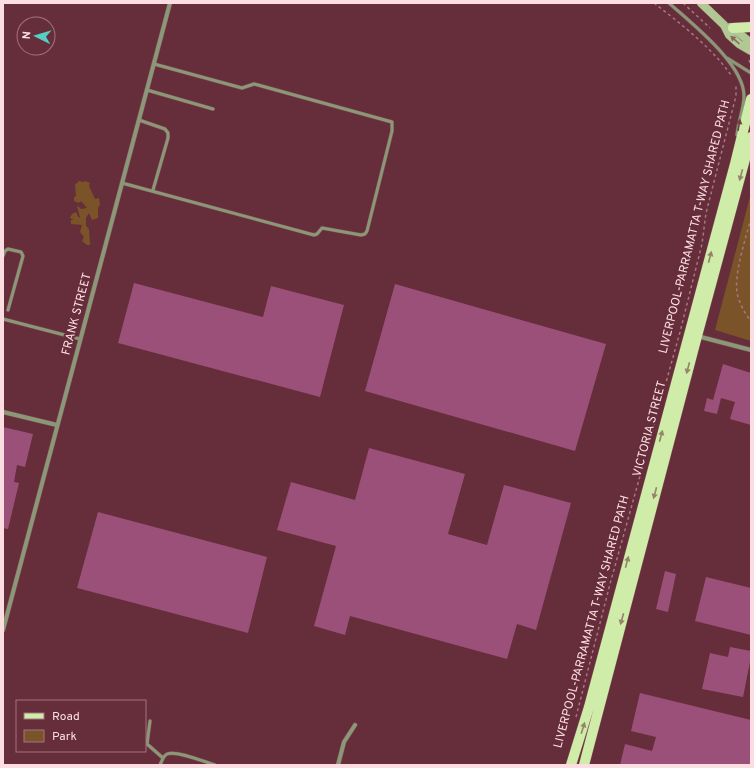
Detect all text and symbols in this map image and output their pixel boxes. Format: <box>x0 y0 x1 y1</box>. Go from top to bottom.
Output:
north arrow <box>16 16 56 56</box>
text: N <box>20 31 34 40</box>
one-way arrow <box>730 36 740 45</box>
street label: LIVERPOOL-PARRAMATTA T-WAY SHARED PATH <box>656 98 734 356</box>
one-way arrow <box>736 119 742 132</box>
one-way arrow <box>738 169 744 181</box>
one-way arrow <box>707 250 713 262</box>
street label: FRANK STREET <box>58 271 96 357</box>
one-way arrow <box>685 361 691 374</box>
street label: VICTORIA STREET <box>629 379 671 479</box>
one-way arrow <box>659 430 665 442</box>
one-way arrow <box>652 488 658 500</box>
street label: LIVERPOOL-PARRAMATTA T-WAY SHARED PATH <box>550 494 634 750</box>
one-way arrow <box>625 555 631 568</box>
one-way arrow <box>618 613 624 625</box>
legend <box>16 700 146 752</box>
text: Road <box>52 709 80 725</box>
one-way arrow <box>580 721 586 733</box>
text: Park <box>52 729 77 745</box>

